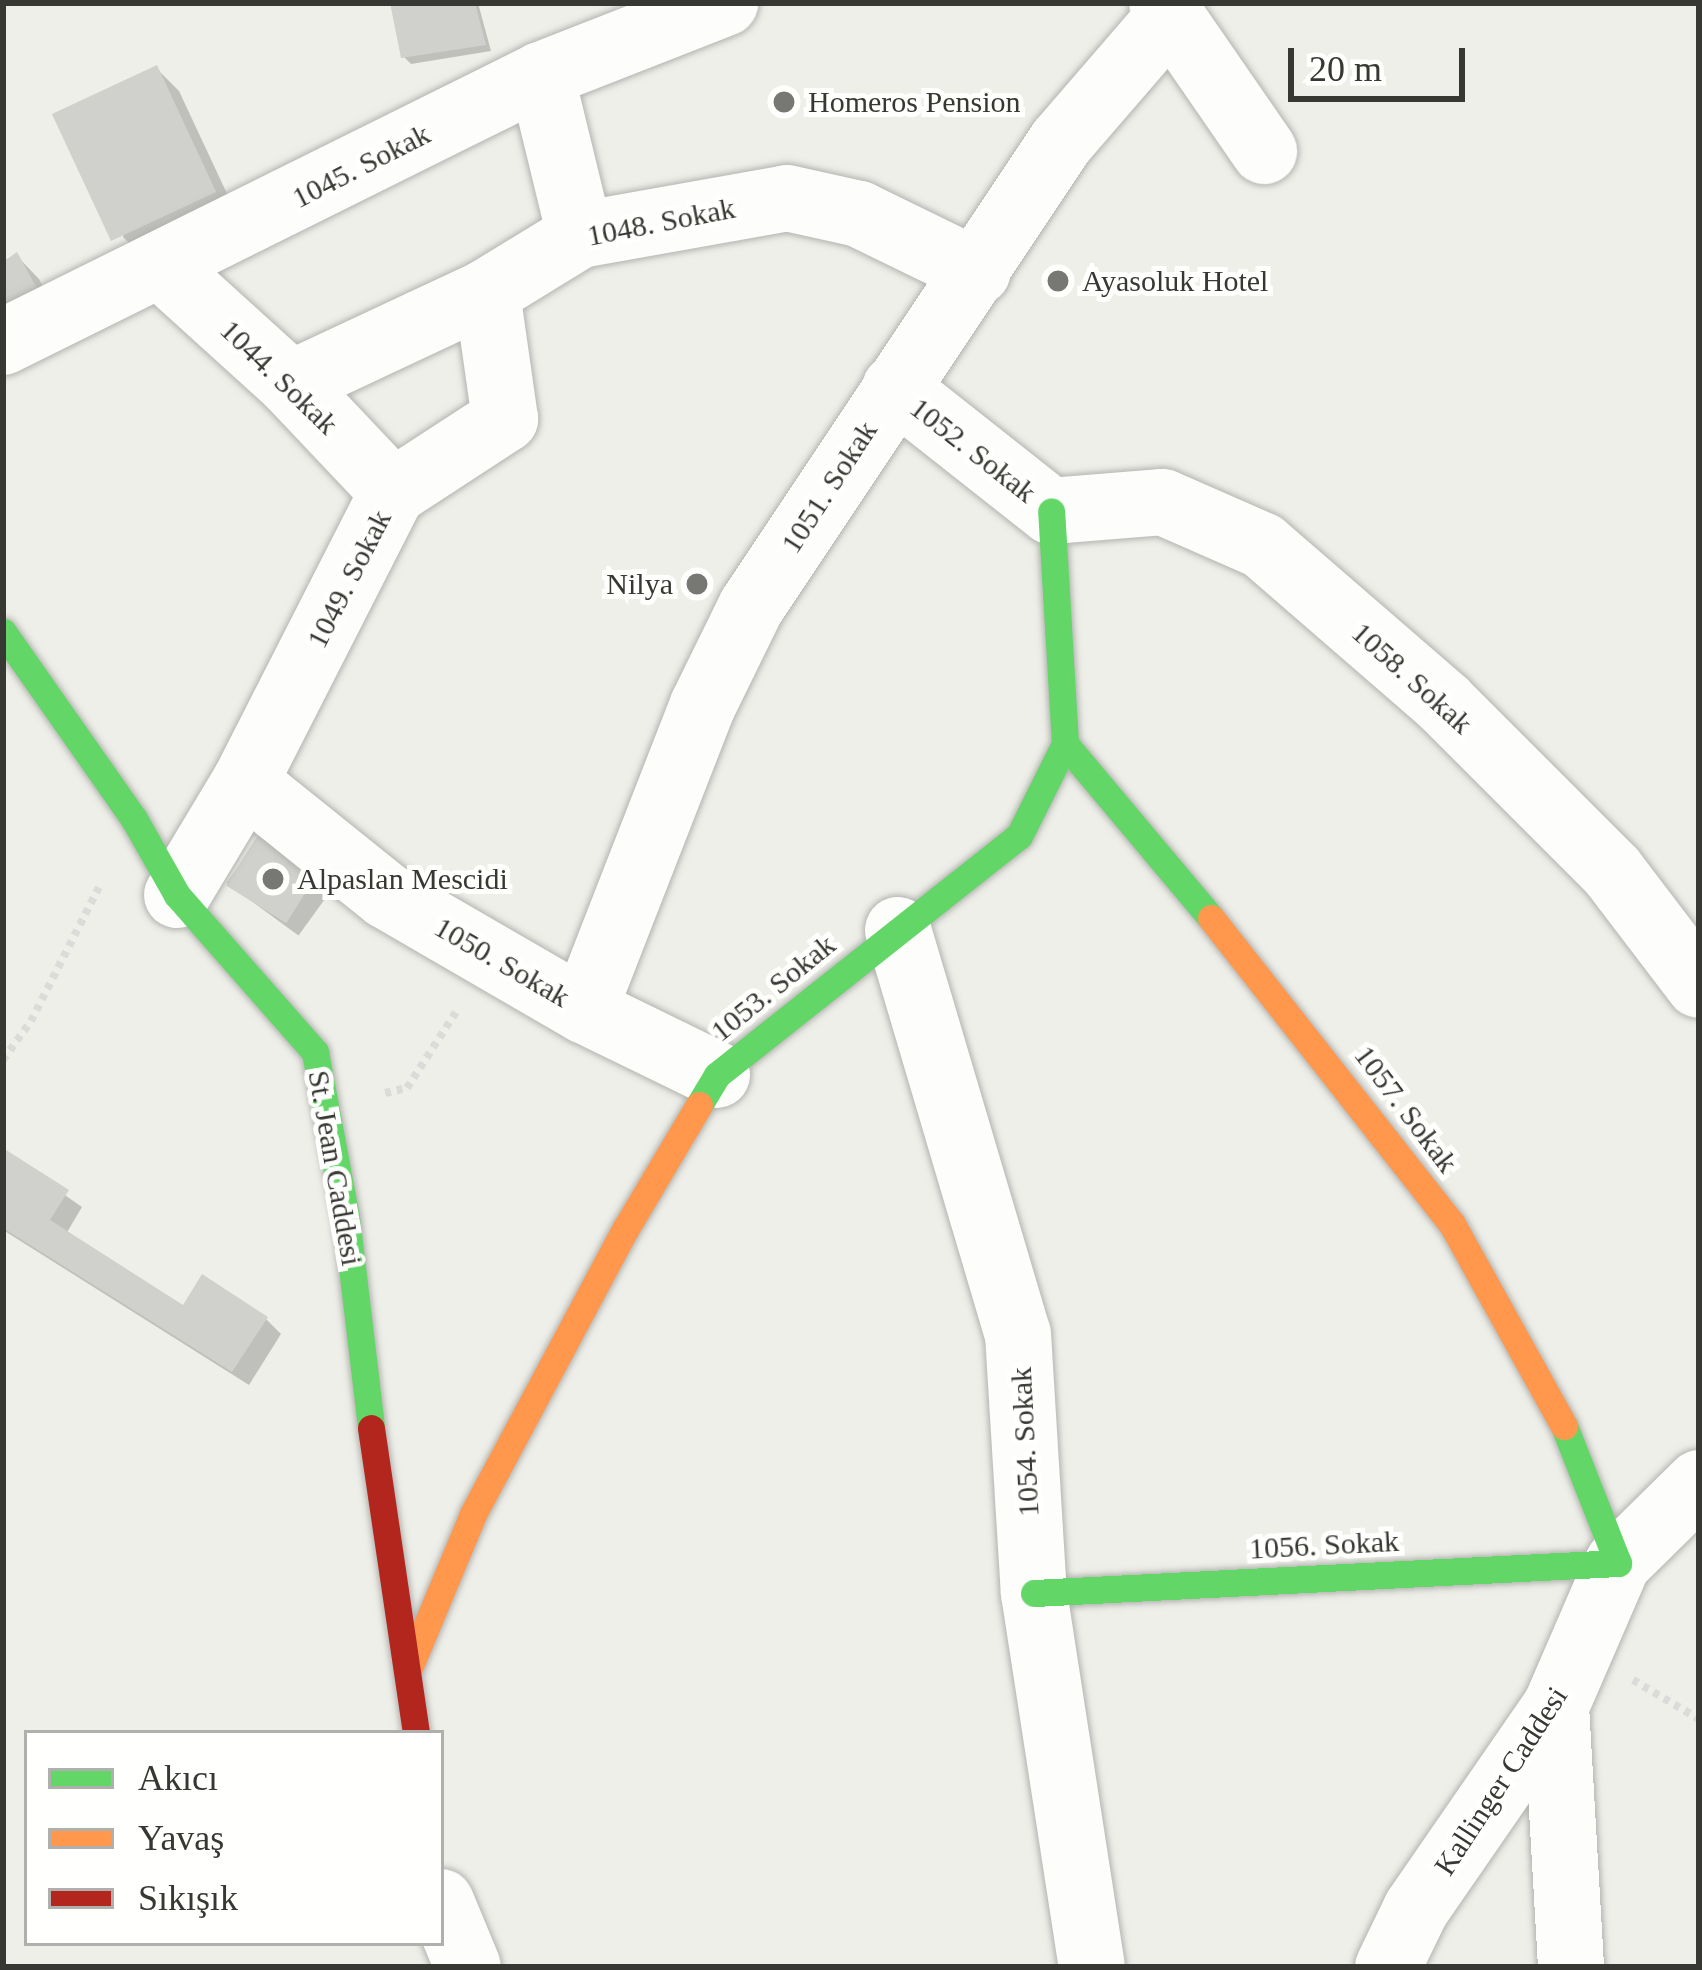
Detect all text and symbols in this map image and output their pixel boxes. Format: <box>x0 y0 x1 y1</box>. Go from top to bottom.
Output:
scale bar <box>1294 24 1471 98</box>
text: 20 m <box>1309 49 1382 89</box>
place label: Homeros Pension <box>808 84 1020 120</box>
marker: Homeros Pension <box>771 89 797 115</box>
street label: 1045. Sokak <box>286 116 436 216</box>
street label: 1048. Sokak <box>584 190 738 254</box>
place label: Ayasoluk Hotel <box>1082 263 1268 299</box>
marker: Ayasoluk Hotel <box>1045 268 1071 294</box>
street label: 1044. Sokak <box>213 312 345 442</box>
street label: 1052. Sokak <box>903 390 1043 510</box>
street label: 1051. Sokak <box>773 414 885 560</box>
street label: 1049. Sokak <box>299 504 399 654</box>
place label: Nilya <box>606 566 673 602</box>
marker: Nilya <box>684 571 710 597</box>
street label: 1058. Sokak <box>1344 614 1480 742</box>
place label: Alpaslan Mescidi <box>297 861 508 897</box>
marker: Alpaslan Mescidi <box>260 866 286 892</box>
street label: 1050. Sokak <box>428 909 576 1015</box>
street label: 1053. Sokak <box>703 927 843 1049</box>
street label: 1057. Sokak <box>1346 1038 1466 1180</box>
street label: St. Jean Caddesi <box>300 1068 370 1268</box>
street label: 1054. Sokak <box>1003 1366 1047 1518</box>
street label: 1056. Sokak <box>1248 1523 1400 1567</box>
street label: Kallinger Caddesi <box>1427 1680 1575 1882</box>
legend <box>24 1730 444 1946</box>
text: Akıcı <box>138 1758 218 1798</box>
text: Yavaş <box>138 1818 224 1858</box>
text: Sıkışık <box>138 1878 238 1918</box>

